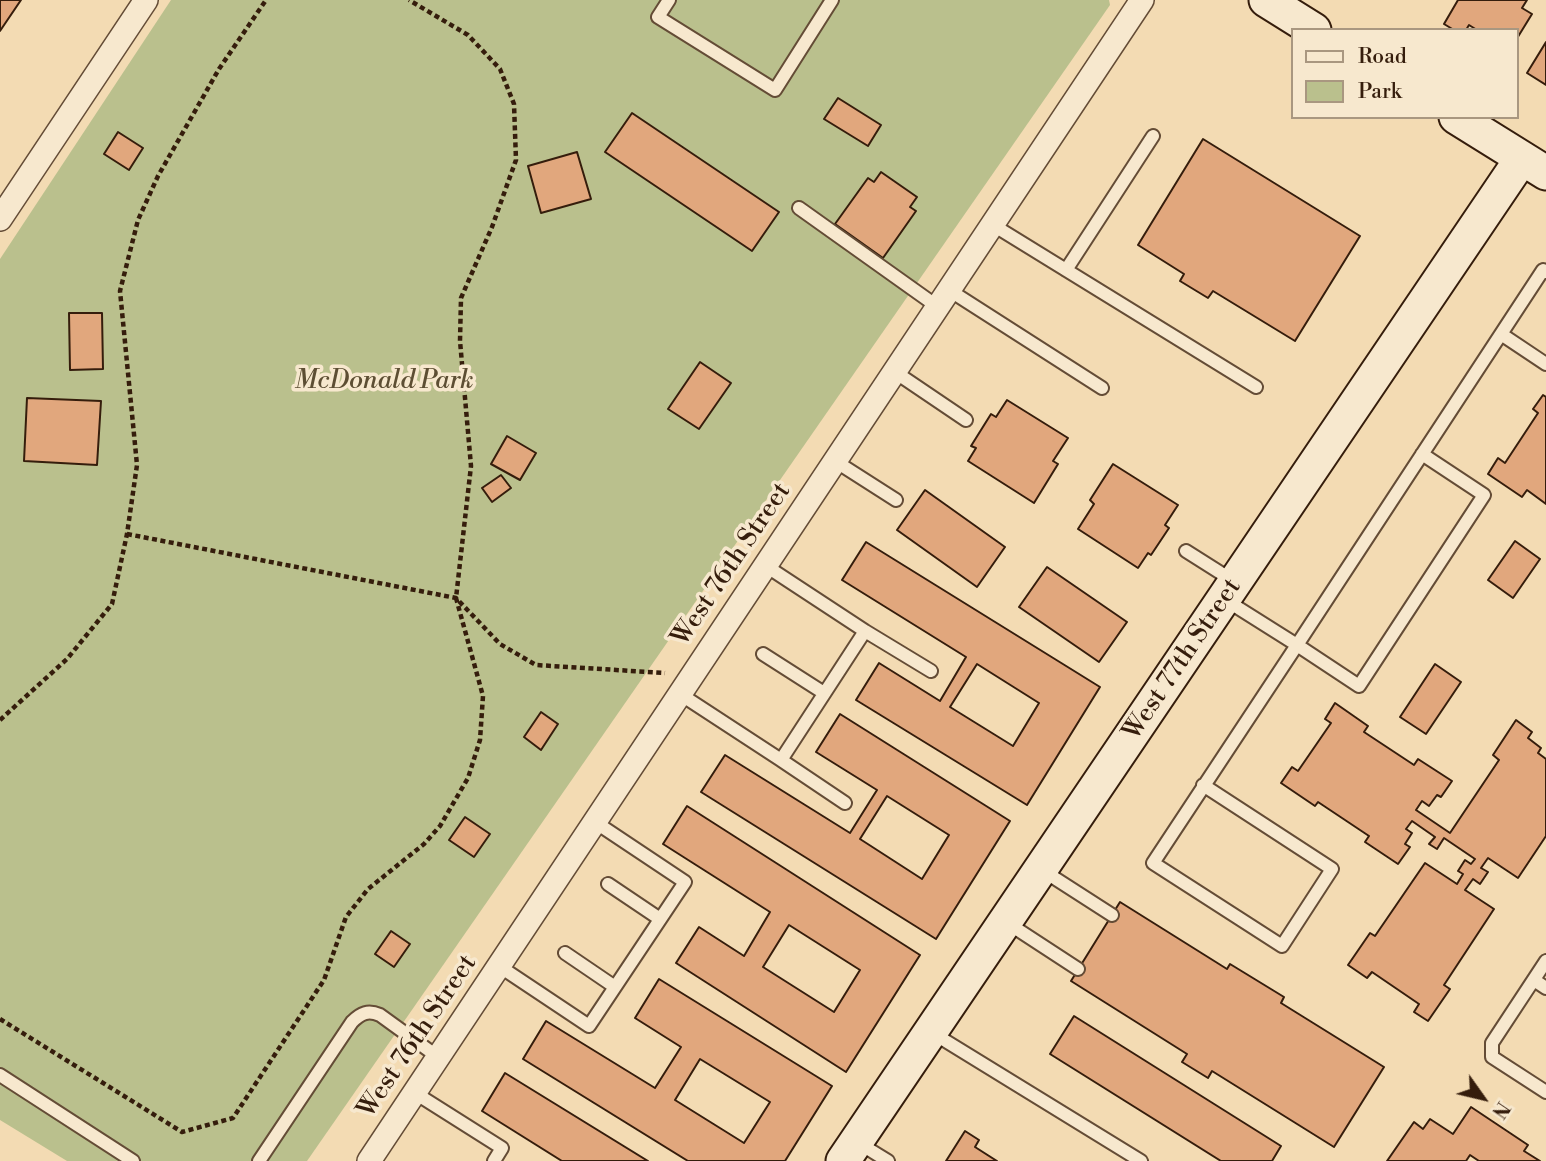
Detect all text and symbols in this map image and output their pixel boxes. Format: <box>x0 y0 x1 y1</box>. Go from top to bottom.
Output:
legend <box>1290 28 1518 119</box>
text: Road <box>1358 44 1407 70</box>
text: Park <box>1358 79 1402 105</box>
park label: McDonald Park <box>294 366 474 398</box>
street label: West 76th Street <box>666 477 798 653</box>
street label: West 77th Street <box>1117 573 1249 747</box>
street label: West 76th Street <box>352 949 484 1125</box>
north arrow <box>1448 1063 1518 1133</box>
text: N <box>1486 1097 1515 1123</box>

